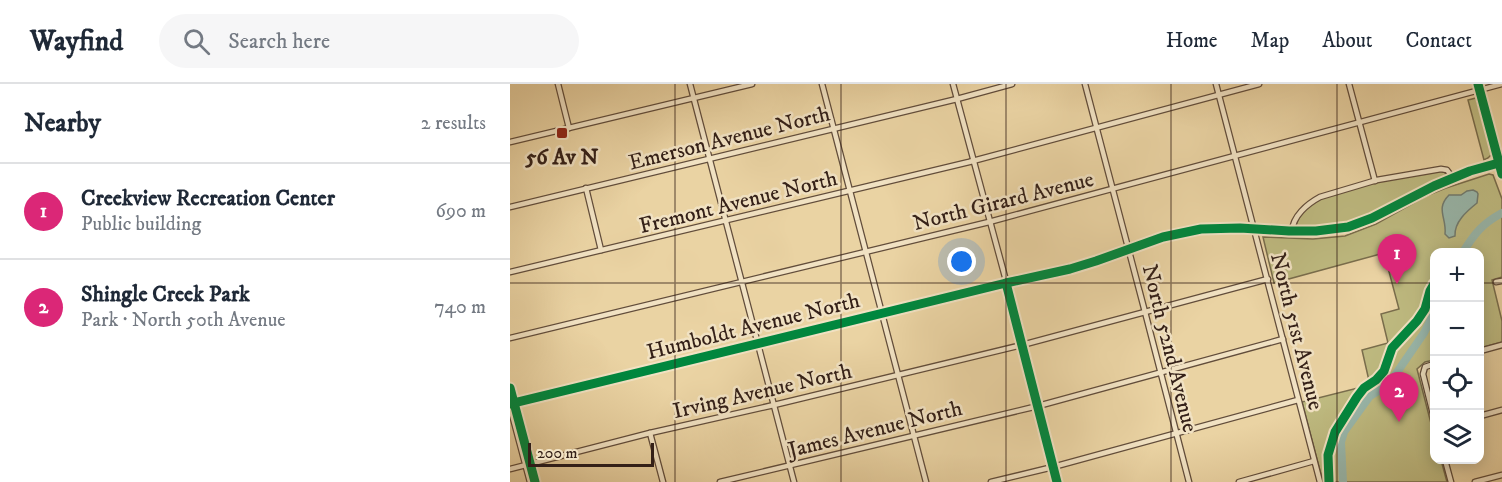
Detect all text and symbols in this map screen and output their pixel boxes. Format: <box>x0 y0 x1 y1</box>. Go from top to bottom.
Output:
search box <box>159 14 579 68</box>
text: Wayfind <box>30 24 123 59</box>
icon: search <box>180 25 213 58</box>
text: Search here <box>228 28 330 55</box>
text: Home <box>1166 28 1218 54</box>
text: Map <box>1251 28 1289 54</box>
text: About <box>1322 28 1373 54</box>
text: Contact <box>1406 28 1472 54</box>
street label: Emerson Avenue North <box>626 100 833 177</box>
text: Nearby <box>24 107 101 140</box>
text: 2 results <box>421 111 486 136</box>
marker: 56 Av N <box>555 126 569 140</box>
place label: 56 Av N <box>524 144 599 171</box>
street label: Fremont Avenue North <box>637 165 841 240</box>
street label: North Girard Avenue <box>910 166 1097 237</box>
text: Creekview Recreation Center <box>81 185 335 212</box>
text: 1 <box>40 199 47 224</box>
text: 690 m <box>436 199 486 224</box>
text: Public building <box>81 212 201 237</box>
pin: 1 <box>1378 234 1416 284</box>
your location <box>947 247 976 276</box>
map controls <box>1430 248 1484 464</box>
button: + <box>1430 248 1484 302</box>
street label: North 51st Avenue <box>1264 250 1329 413</box>
street label: North 52nd Avenue <box>1136 262 1203 435</box>
text: Shingle Creek Park <box>81 281 250 308</box>
street label: Humboldt Avenue North <box>644 287 863 366</box>
text: 2 <box>39 295 48 320</box>
text: 740 m <box>434 295 486 320</box>
button: − <box>1430 302 1484 356</box>
text: Park · North 50th Avenue <box>81 308 286 333</box>
button: locate <box>1430 356 1484 410</box>
street label: Irving Avenue North <box>670 358 855 425</box>
pin: 2 <box>1380 372 1418 422</box>
street label: James Avenue North <box>784 395 966 465</box>
button: layers <box>1430 410 1484 464</box>
scale bar <box>528 440 654 468</box>
text: 200 m <box>537 443 578 463</box>

